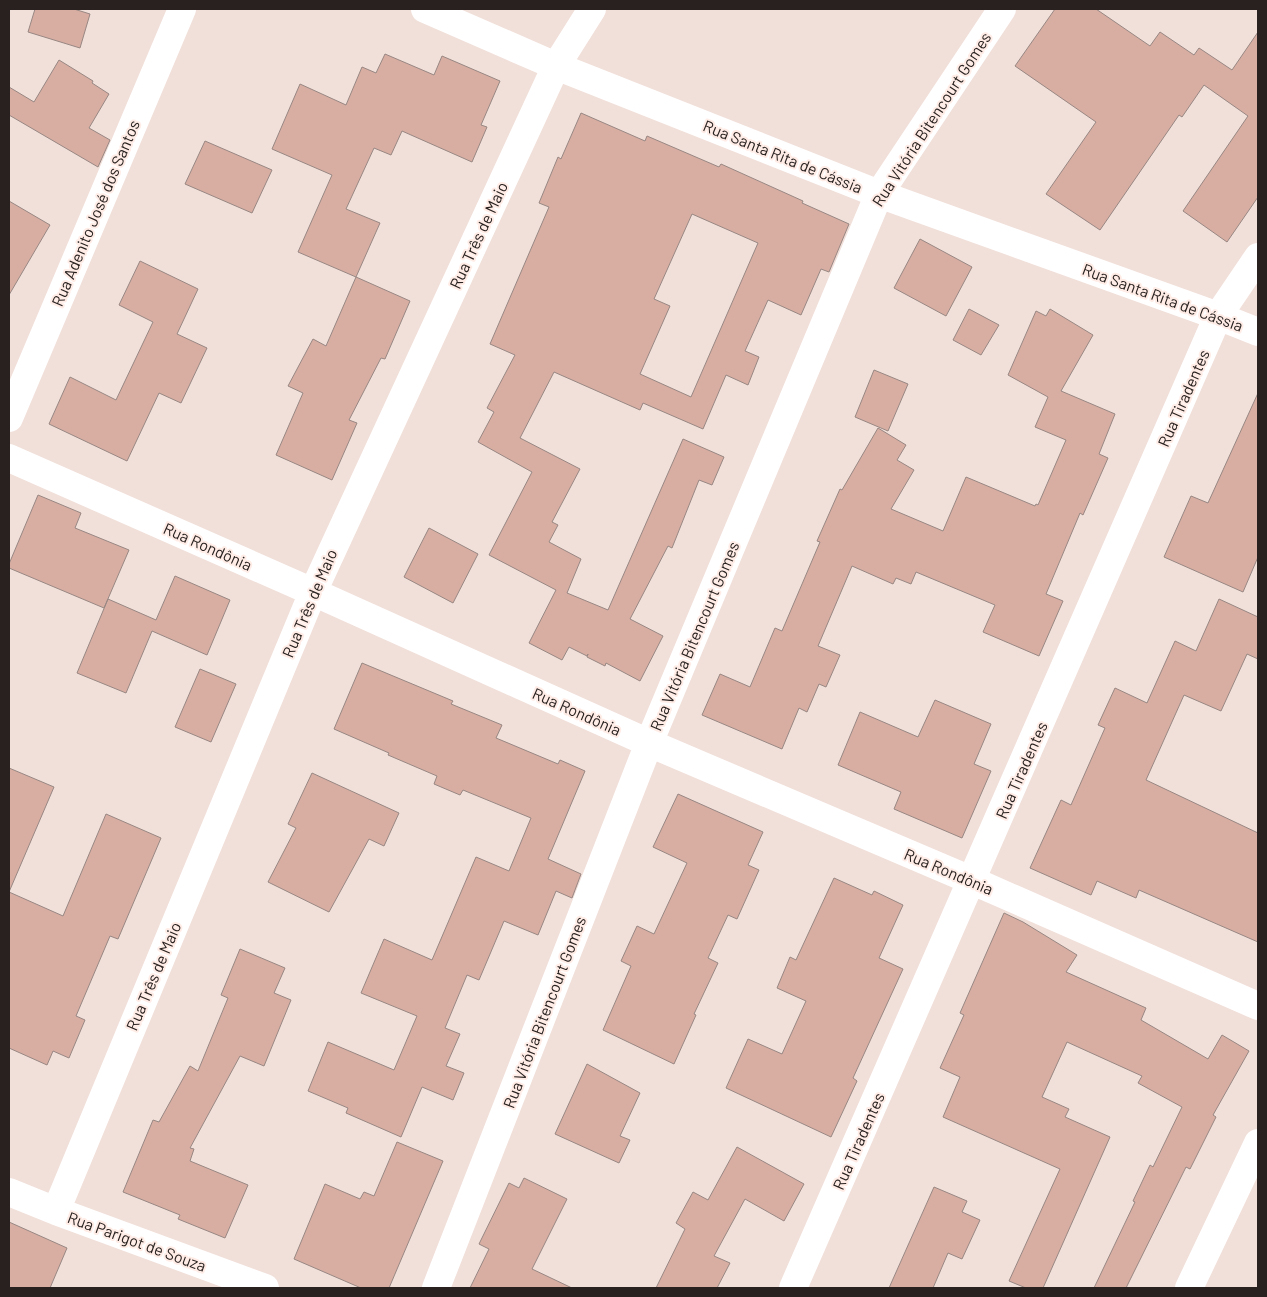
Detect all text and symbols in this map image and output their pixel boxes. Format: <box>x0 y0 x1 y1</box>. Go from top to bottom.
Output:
street label: Rua Vitória Bitencourt Gomes <box>868 28 994 210</box>
street label: Rua Santa Rita de Cássia <box>701 115 865 197</box>
street label: Rua Adenito José dos Santos <box>47 117 143 309</box>
street label: Rua Três de Maio <box>445 178 511 292</box>
street label: Rua Santa Rita de Cássia <box>1080 259 1246 335</box>
street label: Rua Tiradentes <box>1153 347 1213 449</box>
street label: Rua Rondônia <box>161 518 255 574</box>
street label: Rua Vitória Bitencourt Gomes <box>645 538 743 734</box>
street label: Rua Três de Maio <box>278 546 340 660</box>
street label: Rua Rondônia <box>530 683 624 739</box>
street label: Rua Tiradentes <box>991 719 1051 821</box>
street label: Rua Rondônia <box>902 844 996 898</box>
street label: Rua Vitória Bitencourt Gomes <box>499 913 589 1111</box>
street label: Rua Três de Maio <box>122 919 184 1033</box>
street label: Rua Tiradentes <box>828 1090 888 1192</box>
street label: Rua Parigot de Souza <box>65 1207 209 1275</box>

